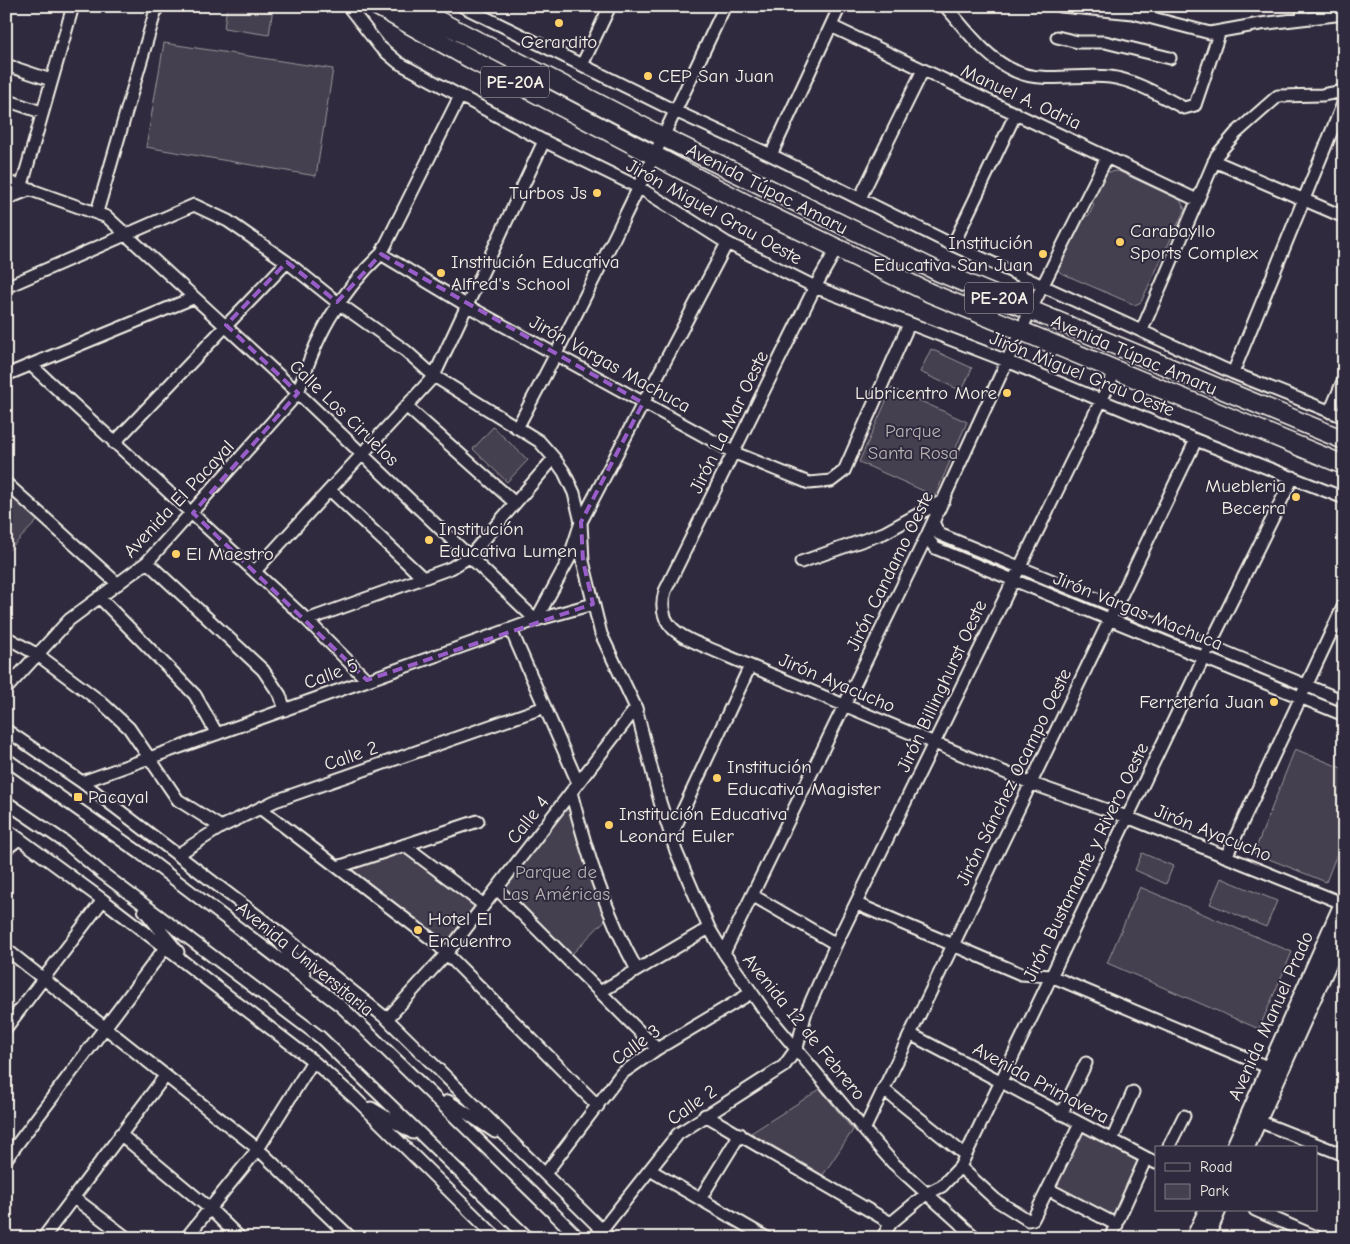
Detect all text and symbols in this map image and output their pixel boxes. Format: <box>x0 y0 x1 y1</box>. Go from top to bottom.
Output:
marker: Gerardito <box>553 17 565 29</box>
place label: Gerardito <box>521 31 597 53</box>
street label: Manuel A. Odria <box>957 60 1085 134</box>
place label: CEP San Juan <box>658 65 774 87</box>
road number: PE-20A <box>481 66 549 98</box>
marker: CEP San Juan <box>642 70 654 82</box>
street label: Avenida Túpac Amaru <box>683 139 851 239</box>
street label: Jirón Miguel Grau Oeste <box>622 154 806 270</box>
place label: Turbos Js <box>509 182 587 204</box>
marker: Turbos Js <box>591 187 603 199</box>
place label: Carabayllo Sports Complex <box>1130 220 1259 264</box>
place label: Institución Educativa San Juan <box>873 232 1033 276</box>
marker: Carabayllo Sports Complex <box>1114 236 1126 248</box>
marker: Institución Educativa San Juan <box>1037 248 1049 260</box>
place label: Institución Educativa Alfred's School <box>451 251 619 295</box>
marker: Institución Educativa Alfred's School <box>435 267 447 279</box>
road number: PE-20A <box>965 282 1033 314</box>
street label: Avenida Túpac Amaru <box>1048 310 1220 400</box>
street label: Jirón Vargas Machuca <box>526 311 694 417</box>
street label: Jirón Miguel Grau Oeste <box>986 327 1178 421</box>
street label: Jirón La Mar Oeste <box>685 347 773 497</box>
street label: Calle Los Ciruelos <box>285 355 403 471</box>
place label: Lubricentro More <box>855 382 997 404</box>
marker: Lubricentro More <box>1001 387 1013 399</box>
park label: Parque Santa Rosa <box>868 420 958 464</box>
street label: Avenida El Pacayal <box>119 436 239 562</box>
place label: Muebleria Becerra <box>1205 475 1286 519</box>
street label: Jirón Candamo Oeste <box>842 488 938 654</box>
marker: Muebleria Becerra <box>1290 491 1302 503</box>
place label: Institución Educativa Lumen <box>439 518 577 562</box>
marker: Institución Educativa Lumen <box>423 534 435 546</box>
place label: El Maestro <box>186 543 274 565</box>
marker: El Maestro <box>170 548 182 560</box>
street label: Jirón Vargas Machuca <box>1050 567 1226 655</box>
street label: Jirón Billinghurst Oeste <box>892 596 992 776</box>
street label: Jirón Ayacucho <box>776 649 898 717</box>
street label: Calle 5 <box>301 654 361 694</box>
street label: Jirón Sánchez Ocampo Oeste <box>952 665 1076 889</box>
place label: Ferretería Juan <box>1139 691 1264 713</box>
marker: Ferretería Juan <box>1268 696 1280 708</box>
street label: Calle 2 <box>321 737 381 775</box>
street label: Jirón Bustamante y Rivero Oeste <box>1018 739 1154 985</box>
place label: Institución Educativa Magister <box>727 756 881 800</box>
marker: Institución Educativa Magister <box>711 772 723 784</box>
place label: Pacayal <box>88 786 149 808</box>
marker: Pacayal <box>72 791 84 803</box>
street label: Calle 4 <box>502 792 554 848</box>
street label: Jirón Ayacucho <box>1151 800 1275 866</box>
place label: Institución Educativa Leonard Euler <box>619 803 787 847</box>
marker: Institución Educativa Leonard Euler <box>603 819 615 831</box>
park label: Parque de Las Américas <box>502 861 610 905</box>
street label: Avenida Universitaria <box>232 897 378 1021</box>
place label: Hotel El Encuentro <box>428 908 512 952</box>
marker: Hotel El Encuentro <box>412 924 424 936</box>
street label: Avenida Manuel Prado <box>1224 928 1318 1104</box>
street label: Avenida 12 de Febrero <box>738 949 870 1105</box>
street label: Calle 3 <box>607 1020 665 1070</box>
street label: Avenida Primavera <box>969 1038 1113 1128</box>
street label: Calle 2 <box>663 1080 721 1130</box>
legend <box>1155 1146 1318 1212</box>
text: Road <box>1200 1158 1232 1176</box>
text: Park <box>1200 1182 1229 1200</box>

